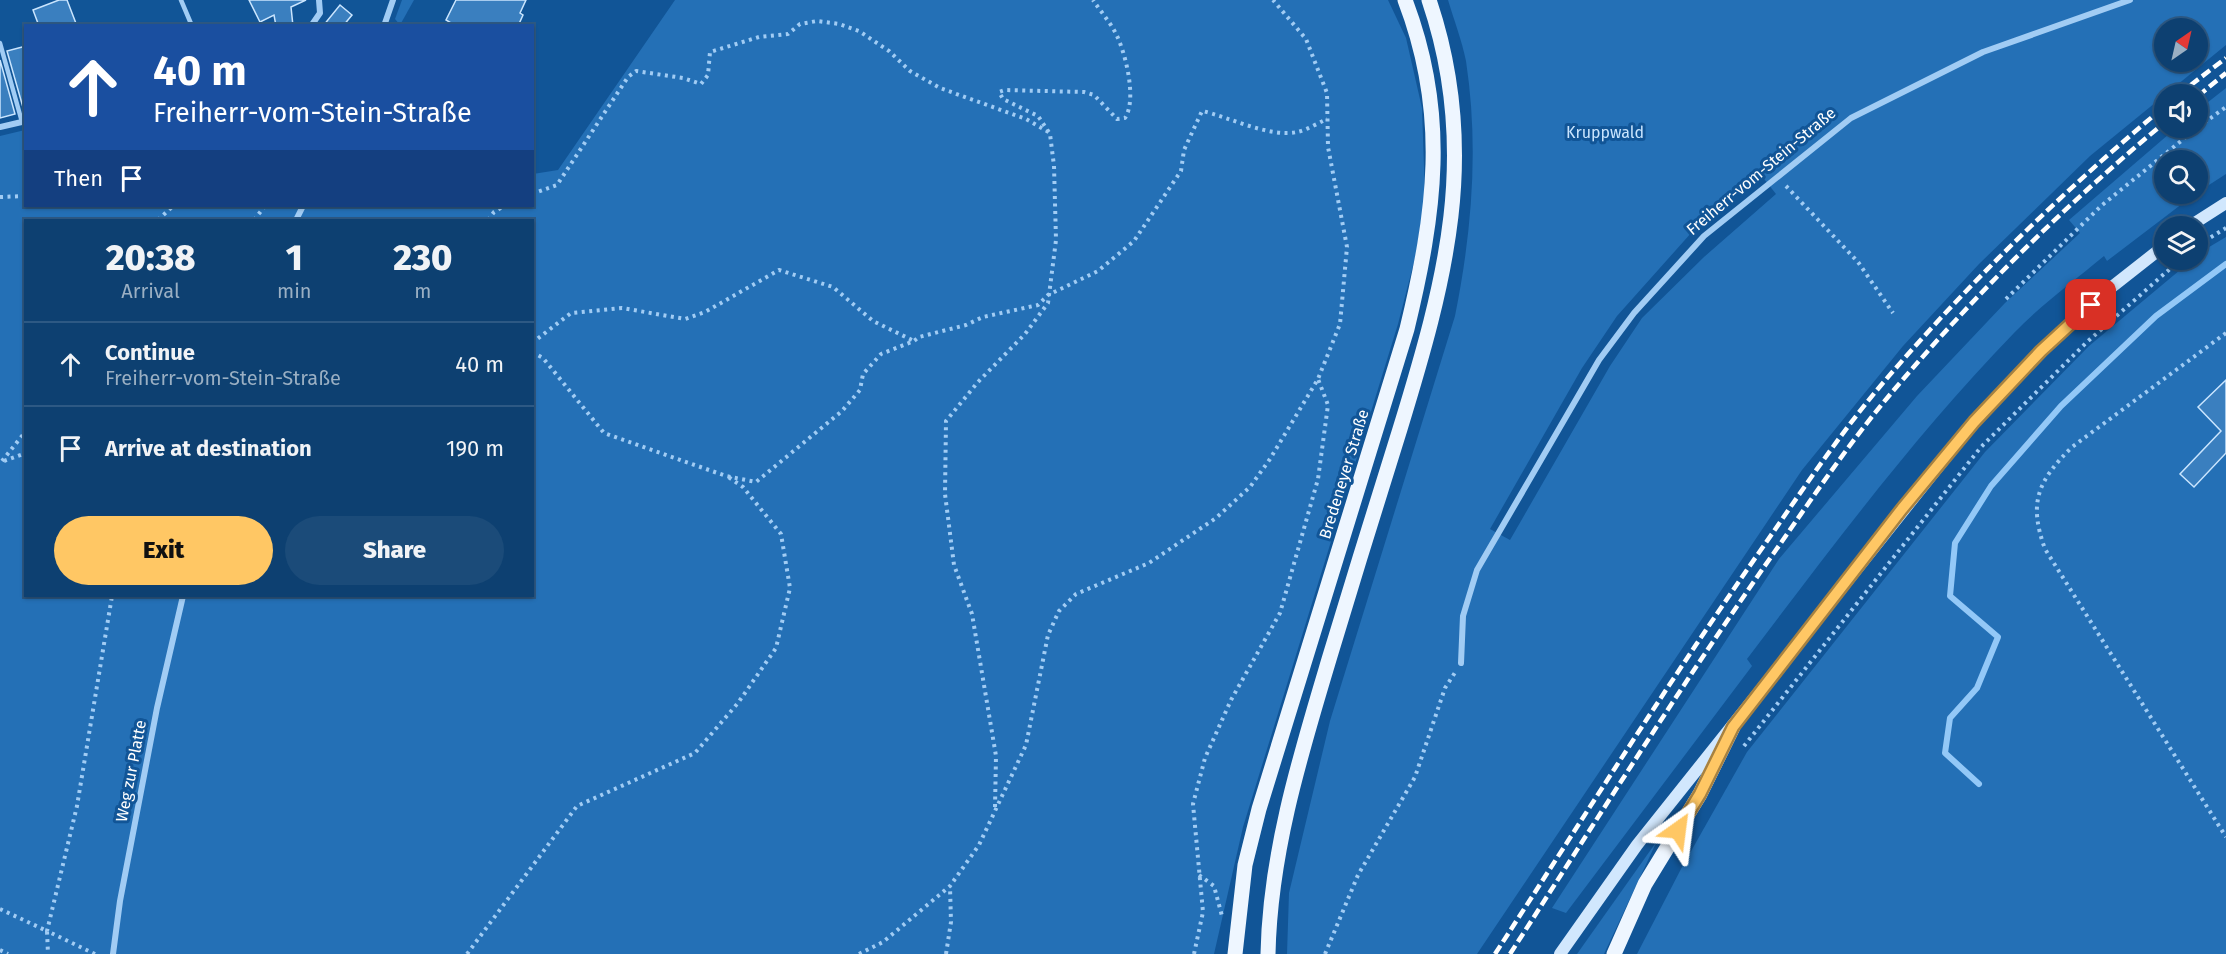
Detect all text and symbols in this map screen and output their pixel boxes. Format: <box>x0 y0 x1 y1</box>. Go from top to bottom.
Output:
north arrow <box>2154 18 2208 72</box>
map controls <box>2154 18 2208 270</box>
text: 40 m <box>153 46 247 96</box>
icon: ahead <box>54 48 132 126</box>
button: sound <box>2154 84 2208 138</box>
text: Freiherr-vom-Stein-Straße <box>153 97 472 129</box>
street label: Freiherr-vom-Stein-Straße <box>1683 103 1839 239</box>
park label: Kruppwald <box>1566 123 1644 142</box>
button: search <box>2154 150 2208 204</box>
icon: arrive <box>115 162 148 195</box>
text: Then <box>54 165 103 192</box>
button: layers <box>2154 216 2208 270</box>
text: 20:38 <box>106 236 195 280</box>
text: 1 <box>286 236 303 280</box>
text: 230 <box>393 236 452 280</box>
text: Arrival <box>121 279 180 303</box>
text: min <box>277 279 312 303</box>
text: m <box>414 279 431 303</box>
pin <box>2065 279 2116 330</box>
icon: arrive <box>2074 288 2107 321</box>
text: Continue <box>105 339 195 366</box>
icon: ahead <box>54 348 87 381</box>
text: 40 m <box>455 351 504 378</box>
text: Freiherr-vom-Stein-Straße <box>105 366 341 390</box>
street label: Bredeneyer Straße <box>1315 407 1373 541</box>
icon: arrive <box>54 432 87 465</box>
text: Arrive at destination <box>105 435 312 462</box>
text: 190 m <box>446 435 504 462</box>
button: Exit <box>54 516 273 585</box>
button: Share <box>285 516 504 585</box>
street label: Weg zur Platte <box>112 718 150 824</box>
position arrow <box>1646 798 1710 862</box>

